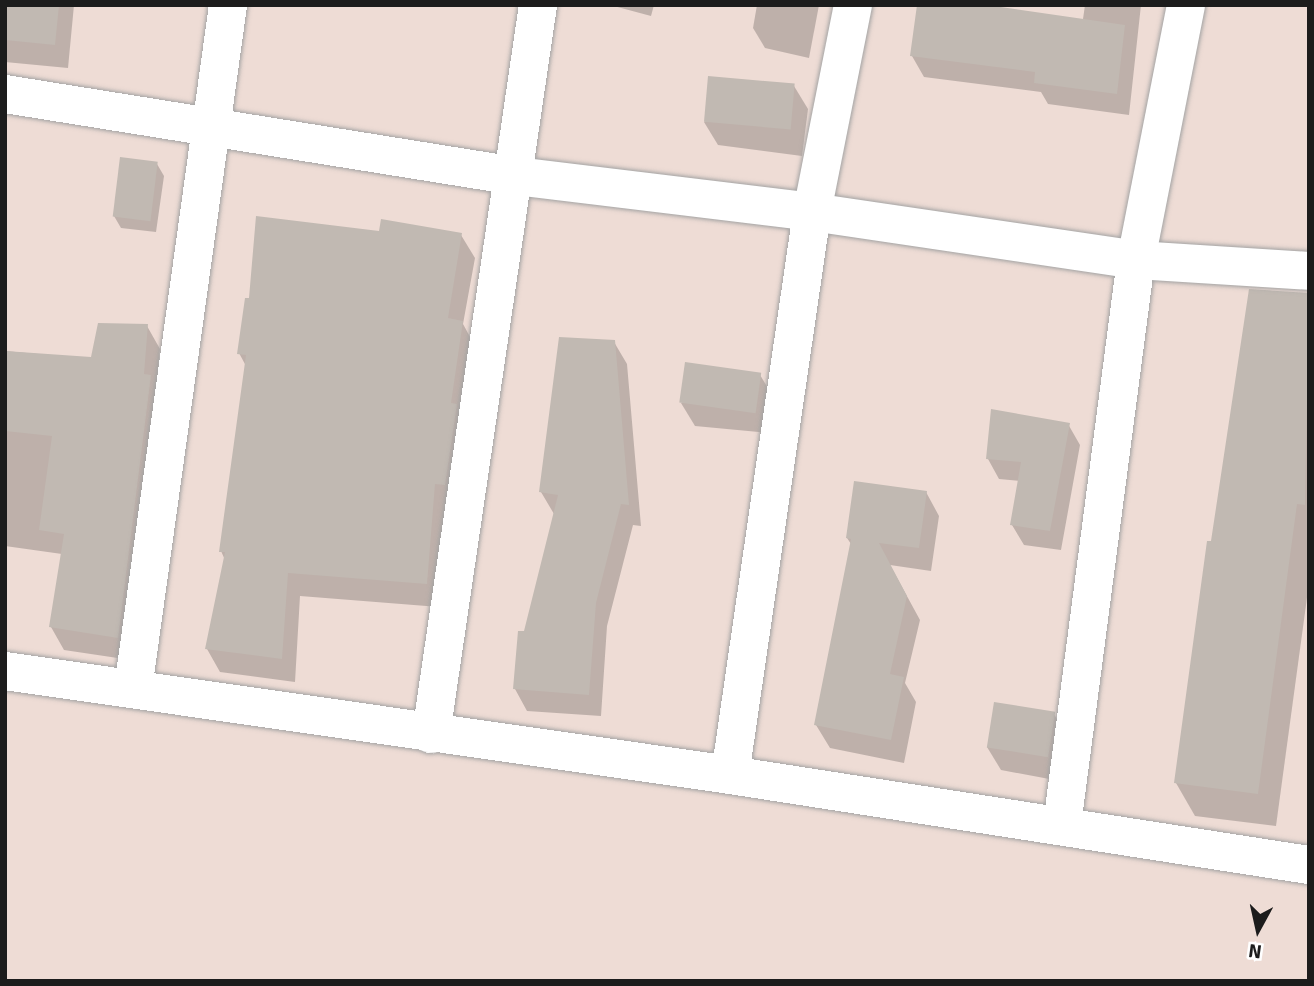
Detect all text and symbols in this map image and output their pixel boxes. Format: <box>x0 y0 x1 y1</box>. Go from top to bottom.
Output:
north arrow <box>1223 895 1293 965</box>
text: N <box>1247 938 1263 964</box>

